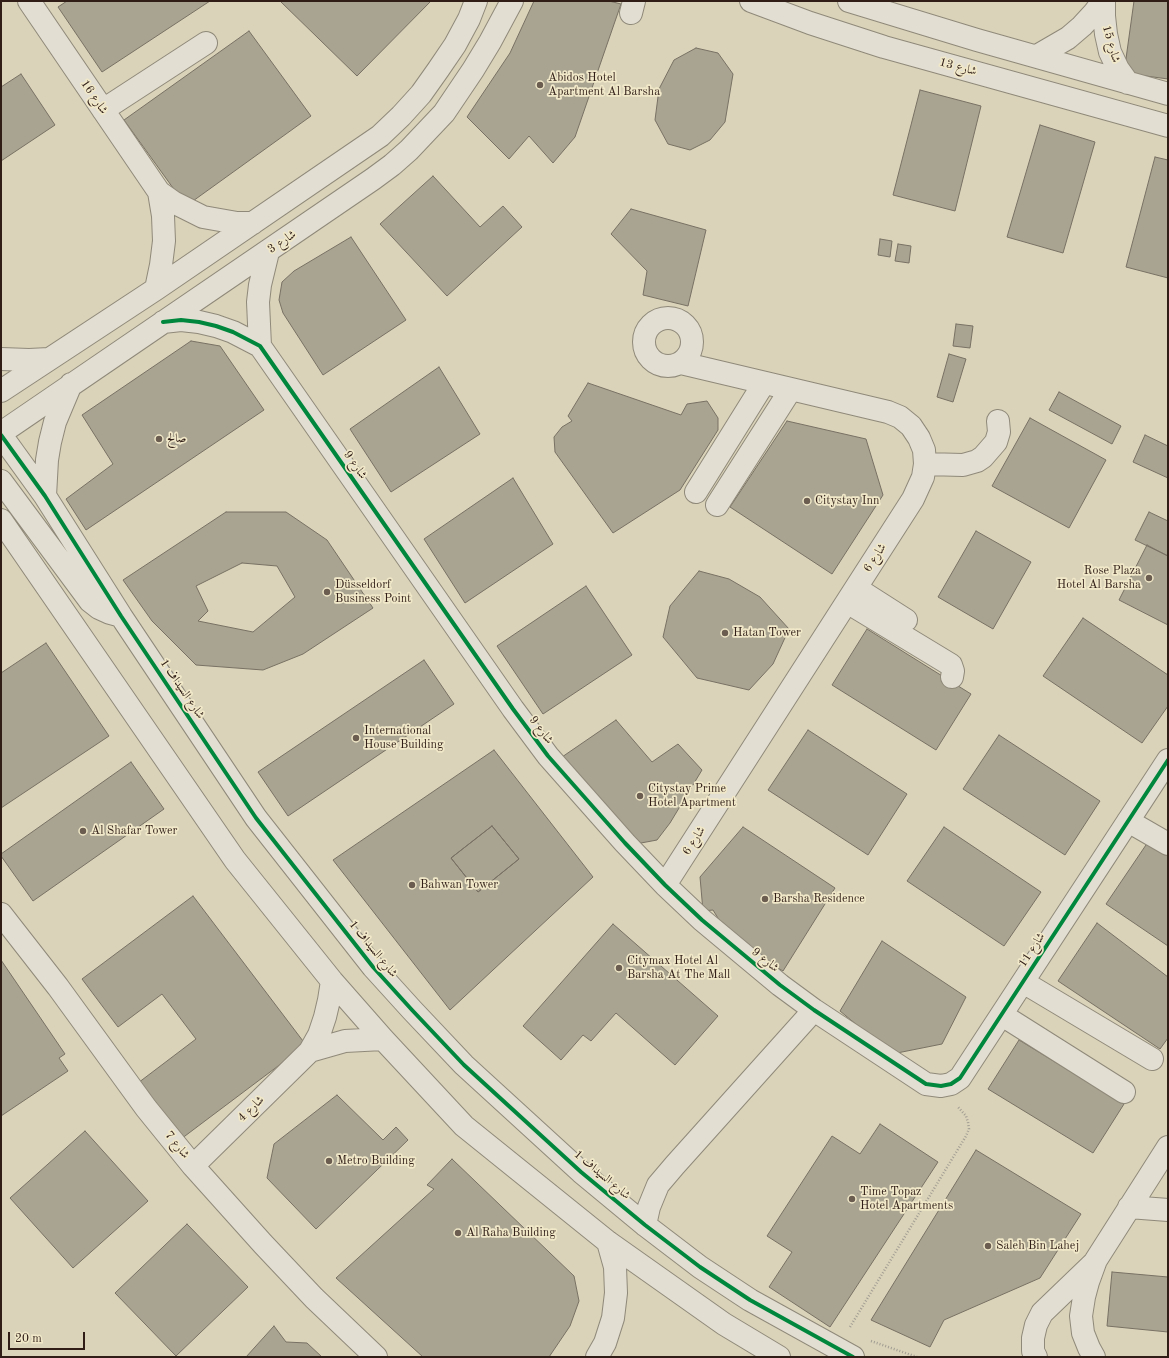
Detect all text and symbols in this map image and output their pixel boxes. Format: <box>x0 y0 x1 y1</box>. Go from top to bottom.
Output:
street label: شارع 15 <box>1099 24 1123 64</box>
street label: شارع 13 <box>938 55 978 79</box>
place label: Abidos Hotel Apartment Al Barsha <box>548 71 660 99</box>
street label: شارع 16 <box>77 77 111 117</box>
marker: Abidos Hotel Apartment Al Barsha <box>535 80 545 90</box>
street label: شارع 3 <box>265 227 299 257</box>
place label: صالح <box>167 432 186 446</box>
marker: صالح <box>154 434 164 444</box>
street label: شارع 9 <box>340 448 370 482</box>
place label: Citystay Inn <box>815 494 879 508</box>
marker: Citystay Inn <box>802 496 812 506</box>
street label: شارع 6 <box>860 541 890 575</box>
place label: Rose Plaza Hotel Al Barsha <box>1057 564 1141 592</box>
marker: Rose Plaza Hotel Al Barsha <box>1144 573 1154 583</box>
place label: Düsseldorf Business Point <box>335 578 411 606</box>
marker: Düsseldorf Business Point <box>322 587 332 597</box>
place label: Hatan Tower <box>733 626 801 640</box>
marker: Hatan Tower <box>720 628 730 638</box>
street label: شارع السيداف 1 <box>157 656 207 722</box>
street label: شارع 9 <box>526 713 556 747</box>
place label: International House Building <box>364 724 444 752</box>
marker: International House Building <box>351 733 361 743</box>
place label: Citystay Prime Hotel Apartment <box>648 782 736 810</box>
marker: Citystay Prime Hotel Apartment <box>635 791 645 801</box>
place label: Al Shafar Tower <box>91 824 178 838</box>
street label: شارع 6 <box>679 824 709 858</box>
marker: Al Shafar Tower <box>78 826 88 836</box>
place label: Bahwan Tower <box>420 878 498 892</box>
marker: Bahwan Tower <box>407 880 417 890</box>
place label: Barsha Residence <box>773 892 865 906</box>
marker: Barsha Residence <box>760 894 770 904</box>
street label: شارع السيداف 1 <box>346 918 400 980</box>
street label: شارع 11 <box>1016 930 1048 970</box>
street label: شارع 9 <box>748 945 782 975</box>
place label: Citymax Hotel Al Barsha At The Mall <box>627 954 730 982</box>
marker: Citymax Hotel Al Barsha At The Mall <box>614 963 624 973</box>
street label: شارع 4 <box>235 1093 267 1125</box>
street label: شارع 7 <box>162 1128 192 1162</box>
street label: شارع السيداف 1 <box>571 1147 633 1203</box>
place label: Metro Building <box>337 1154 415 1168</box>
marker: Metro Building <box>324 1156 334 1166</box>
place label: Time Topaz Hotel Apartments <box>860 1185 953 1213</box>
marker: Time Topaz Hotel Apartments <box>847 1194 857 1204</box>
place label: Al Raha Building <box>466 1226 556 1240</box>
marker: Al Raha Building <box>453 1228 463 1238</box>
place label: Saleh Bin Lahej <box>996 1239 1079 1253</box>
marker: Saleh Bin Lahej <box>983 1241 993 1251</box>
scale bar <box>10 1324 87 1350</box>
text: 20 m <box>15 1333 42 1345</box>

